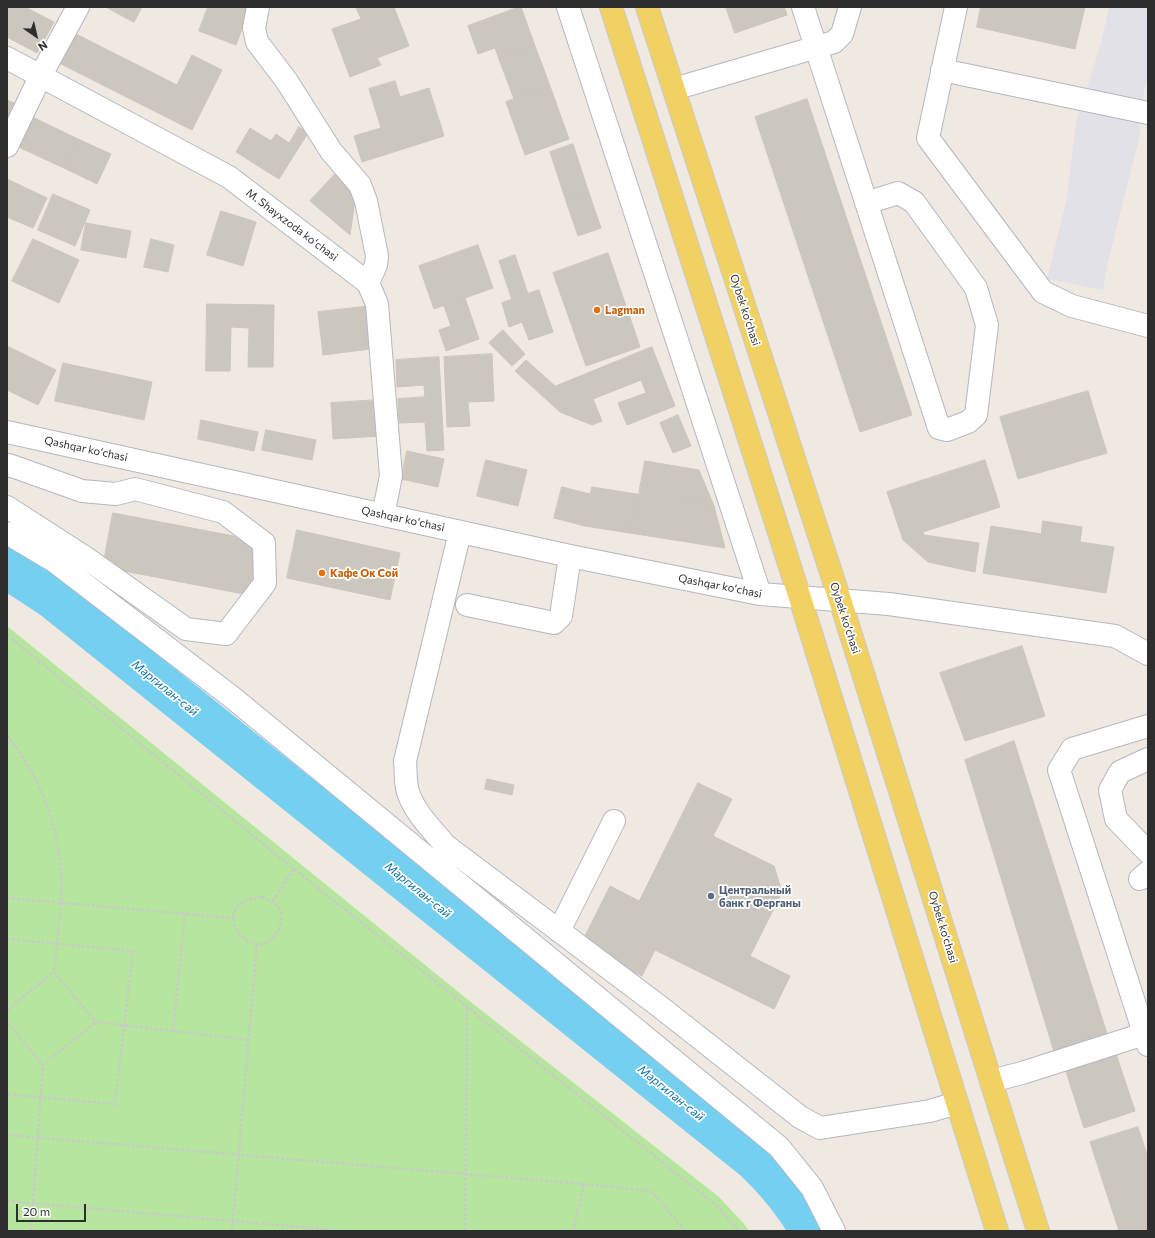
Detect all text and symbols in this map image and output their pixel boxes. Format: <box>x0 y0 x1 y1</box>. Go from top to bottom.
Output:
north arrow <box>16 16 56 56</box>
text: N <box>36 39 50 54</box>
street label: M. Shayxzoda koʻchasi <box>243 186 341 264</box>
street label: Oybek ko‘chasi <box>727 273 763 347</box>
place label: Lagman <box>605 303 645 317</box>
marker: Lagman <box>592 305 602 315</box>
street label: Qashqar koʻchasi <box>43 434 129 464</box>
street label: Qashqar koʻchasi <box>360 504 446 534</box>
place label: Кафе Ок Сой <box>330 566 398 580</box>
marker: Кафе Ок Сой <box>317 568 327 578</box>
street label: Qashqar koʻchasi <box>677 571 763 601</box>
street label: Oybek ko‘chasi <box>827 581 863 655</box>
water label: Маргилан-сай <box>129 657 201 719</box>
water label: Маргилан-сай <box>382 859 454 921</box>
place label: Центральный банк г Ферганы <box>719 883 801 909</box>
street label: Oybek ko‘chasi <box>926 889 960 965</box>
marker: Центральный банк г Ферганы <box>706 891 716 901</box>
water label: Маргилан-сай <box>635 1062 707 1124</box>
scale bar <box>18 1196 88 1222</box>
text: 20 m <box>23 1204 50 1218</box>

